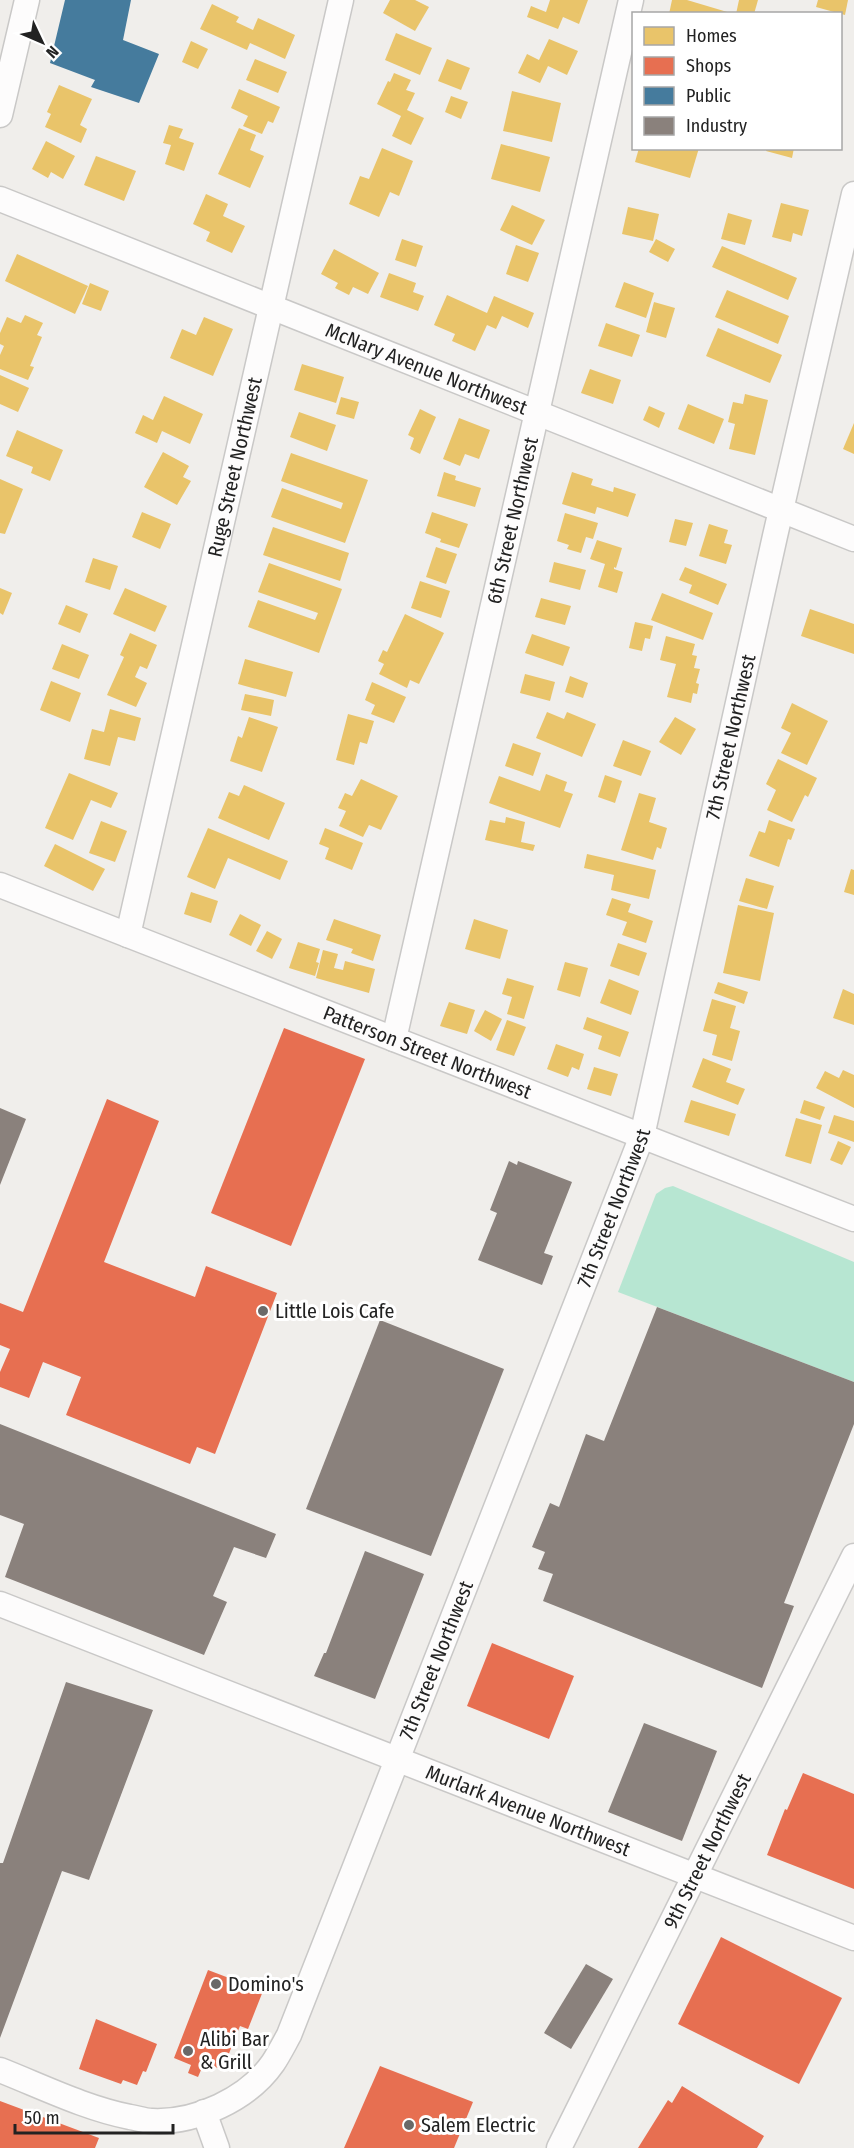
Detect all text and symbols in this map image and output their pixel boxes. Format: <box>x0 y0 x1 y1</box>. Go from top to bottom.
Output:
north arrow <box>12 12 72 72</box>
legend <box>632 12 842 150</box>
text: Homes <box>686 25 737 47</box>
text: N <box>42 42 63 62</box>
text: Shops <box>686 55 731 77</box>
text: Public <box>686 85 731 107</box>
text: Industry <box>686 115 747 137</box>
street label: McNary Avenue Northwest <box>322 318 531 420</box>
street label: Ruge Street Northwest <box>203 374 267 559</box>
street label: 6th Street Northwest <box>482 434 543 606</box>
street label: 7th Street Northwest <box>701 651 761 822</box>
street label: Patterson Street Northwest <box>320 1001 536 1104</box>
street label: 7th Street Northwest <box>572 1126 655 1291</box>
place label: Little Lois Cafe <box>275 1299 394 1323</box>
marker: Little Lois Cafe <box>256 1304 270 1318</box>
street label: 7th Street Northwest <box>394 1577 478 1743</box>
street label: Murlark Avenue Northwest <box>422 1760 634 1861</box>
street label: 9th Street Northwest <box>658 1769 756 1932</box>
place label: Domino's <box>228 1972 304 1996</box>
marker: Domino's <box>209 1977 223 1991</box>
place label: Alibi Bar & Grill <box>200 2027 269 2074</box>
marker: Alibi Bar & Grill <box>181 2044 195 2058</box>
scale bar <box>15 2097 172 2135</box>
text: 50 m <box>24 2107 60 2129</box>
place label: Salem Electric <box>421 2113 536 2137</box>
marker: Salem Electric <box>402 2118 416 2132</box>

